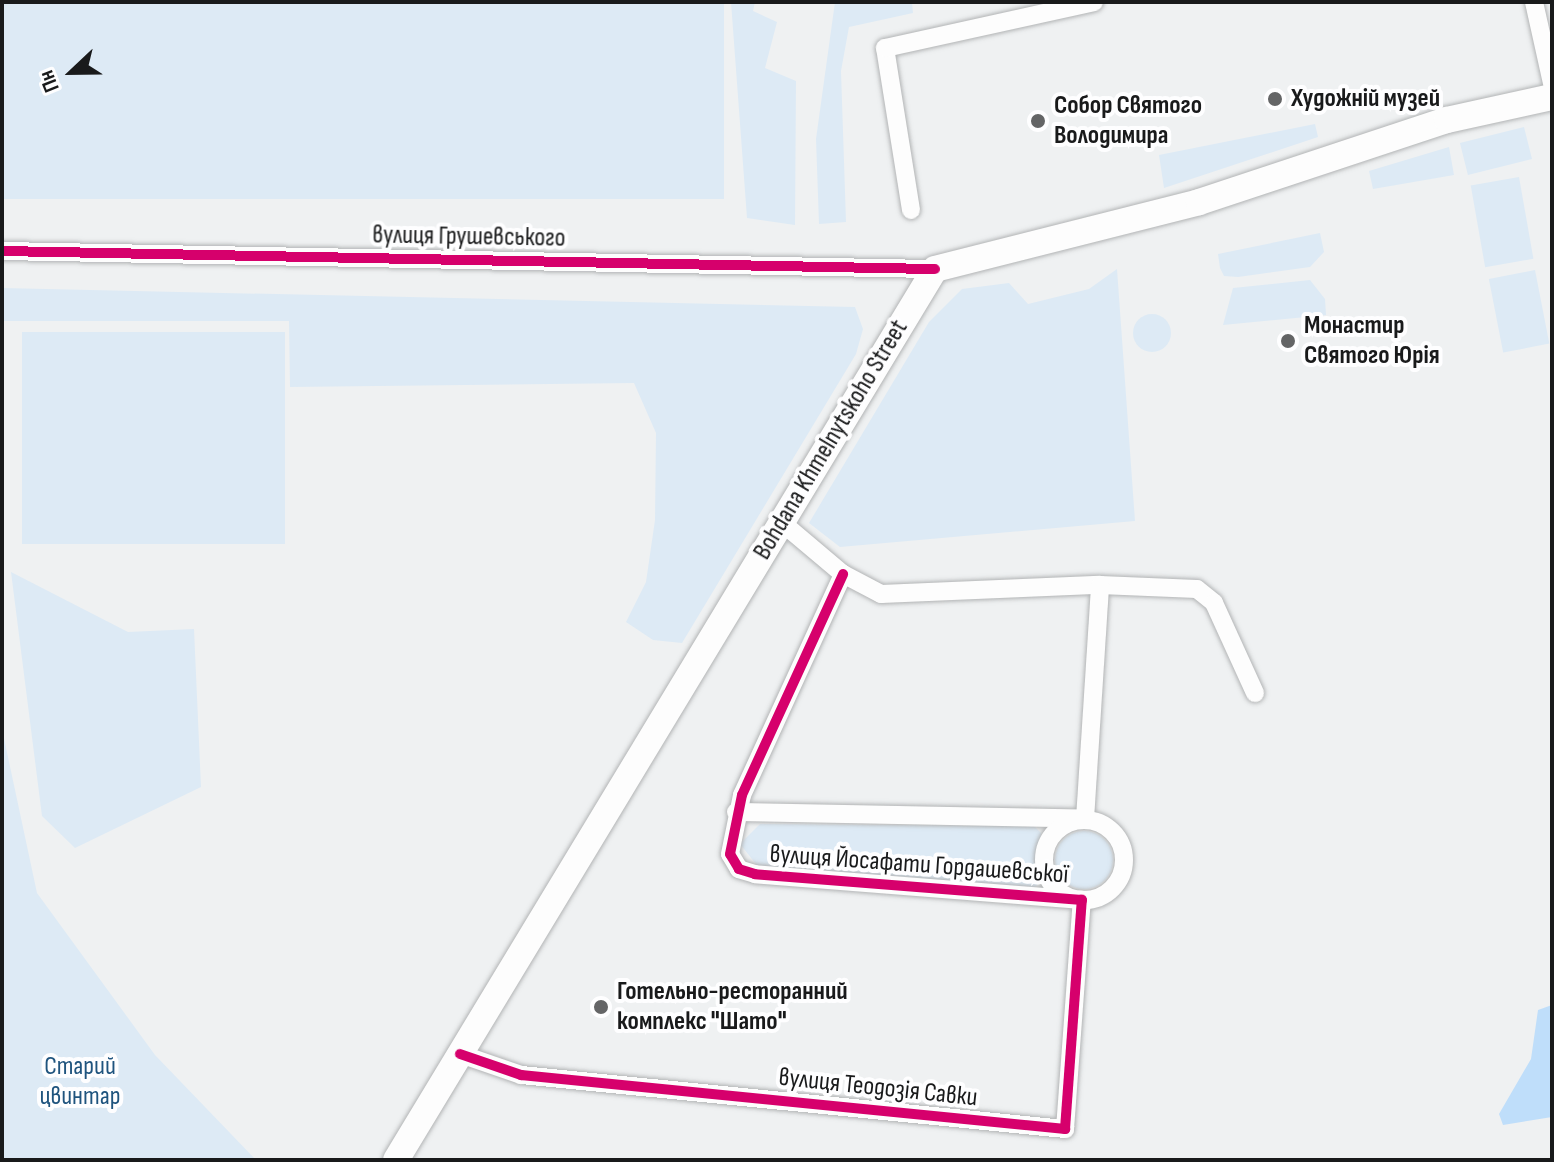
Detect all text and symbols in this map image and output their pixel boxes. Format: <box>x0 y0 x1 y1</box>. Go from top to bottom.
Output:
north arrow <box>32 32 112 112</box>
text: Пн <box>33 66 66 96</box>
place label: Художній музей <box>1291 83 1440 115</box>
place label: Собор Святого Володимира <box>1054 90 1202 152</box>
marker: Художній музей <box>1266 90 1284 108</box>
marker: Собор Святого Володимира <box>1029 112 1047 130</box>
street label: вулиця Грушевського <box>372 220 566 254</box>
place label: Монастир Святого Юрія <box>1304 310 1440 372</box>
street label: Bohdana Khmelnytskoho Street <box>747 314 915 566</box>
marker: Монастир Святого Юрія <box>1279 332 1297 350</box>
street label: вулиця Йосафати Гордашевської <box>769 839 1069 891</box>
place label: Готельно-ресторанний комплекс "Шато" <box>617 976 848 1038</box>
marker: Готельно-ресторанний комплекс "Шато" <box>592 998 610 1016</box>
park label: Старий цвинтар <box>40 1051 120 1112</box>
street label: вулиця Теодозія Савки <box>777 1062 979 1114</box>

